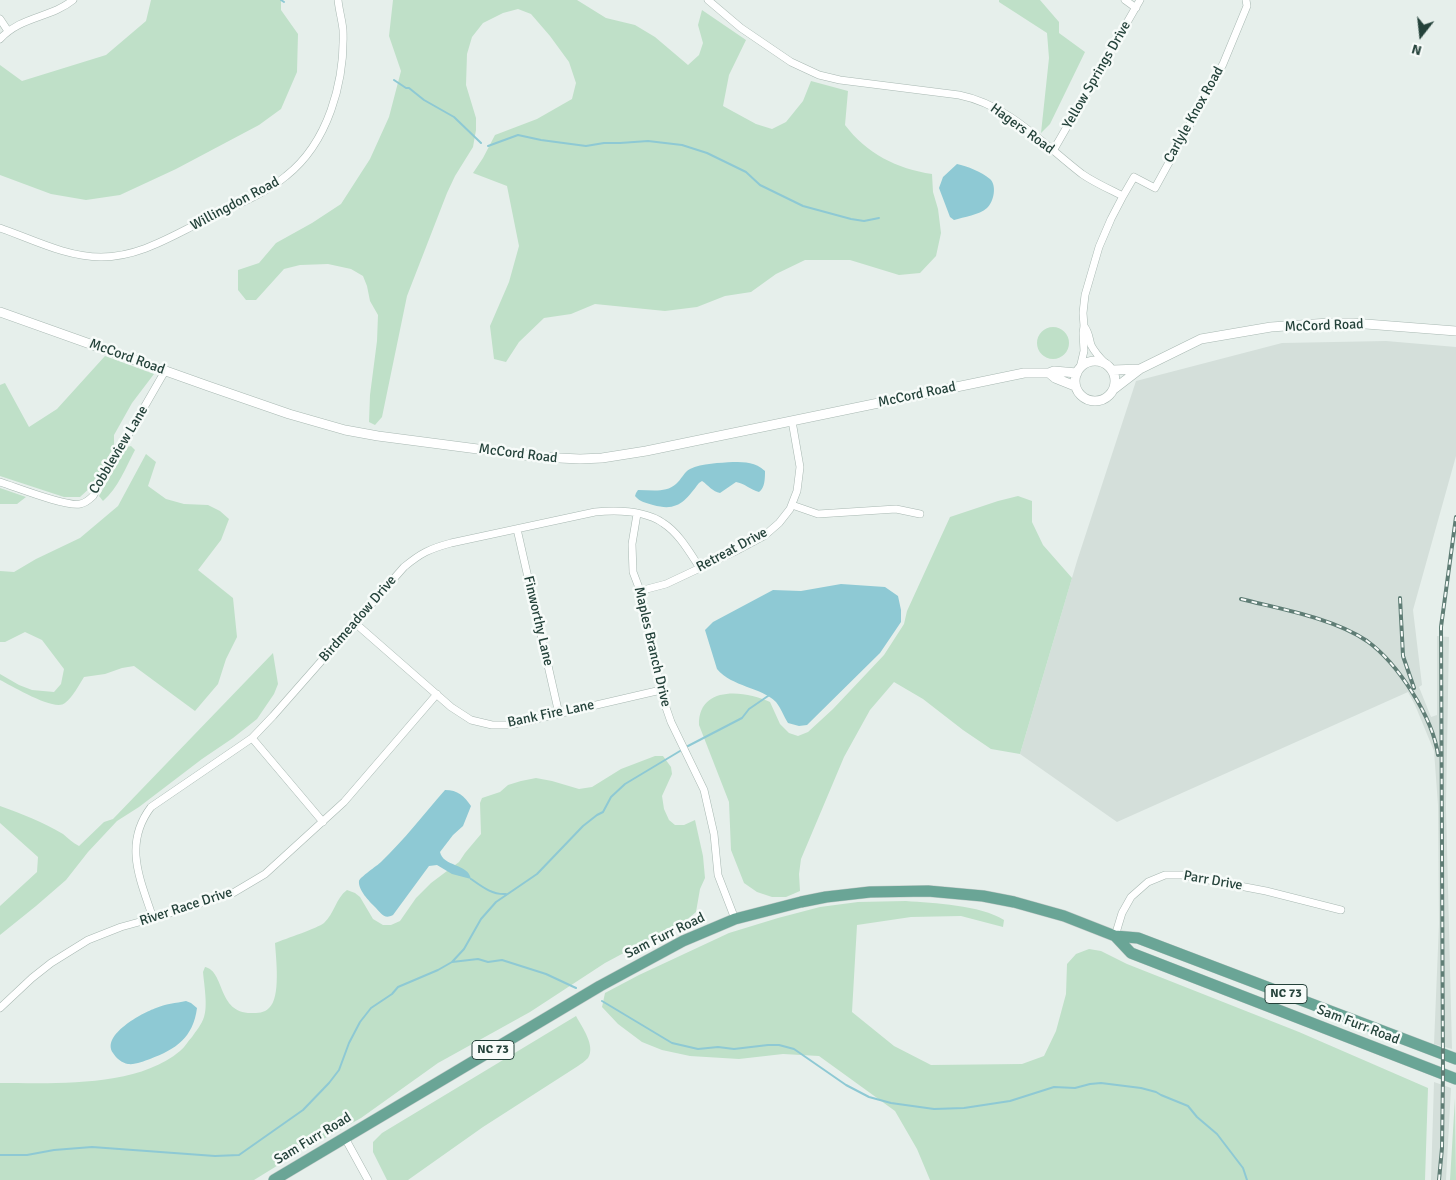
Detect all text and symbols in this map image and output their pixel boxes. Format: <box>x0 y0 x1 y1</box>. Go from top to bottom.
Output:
north arrow <box>1396 10 1446 60</box>
street label: Yellow Springs Drive <box>1059 18 1135 132</box>
text: N <box>1410 40 1424 59</box>
street label: Carlyle Knox Road <box>1161 64 1227 166</box>
street label: Hagers Road <box>987 100 1057 158</box>
street label: Willingdon Road <box>188 174 282 234</box>
street label: McCord Road <box>1284 316 1364 336</box>
street label: McCord Road <box>87 336 167 378</box>
street label: McCord Road <box>877 379 957 411</box>
street label: Cobbleview Lane <box>86 403 152 497</box>
street label: McCord Road <box>478 441 558 467</box>
street label: Retreat Drive <box>694 524 770 576</box>
street label: Birdmeadow Drive <box>316 572 400 666</box>
street label: Finworthy Lane <box>519 574 557 668</box>
street label: Maples Branch Drive <box>630 585 674 709</box>
street label: Bank Fire Lane <box>506 697 596 731</box>
street label: Parr Drive <box>1182 868 1244 894</box>
street label: River Race Drive <box>137 884 235 930</box>
street label: Sam Furr Road <box>622 909 708 963</box>
road number: NC 73 <box>1265 984 1307 1004</box>
street label: Sam Furr Road <box>1314 1002 1402 1048</box>
road number: NC 73 <box>472 1040 514 1060</box>
street label: Sam Furr Road <box>271 1109 355 1169</box>

